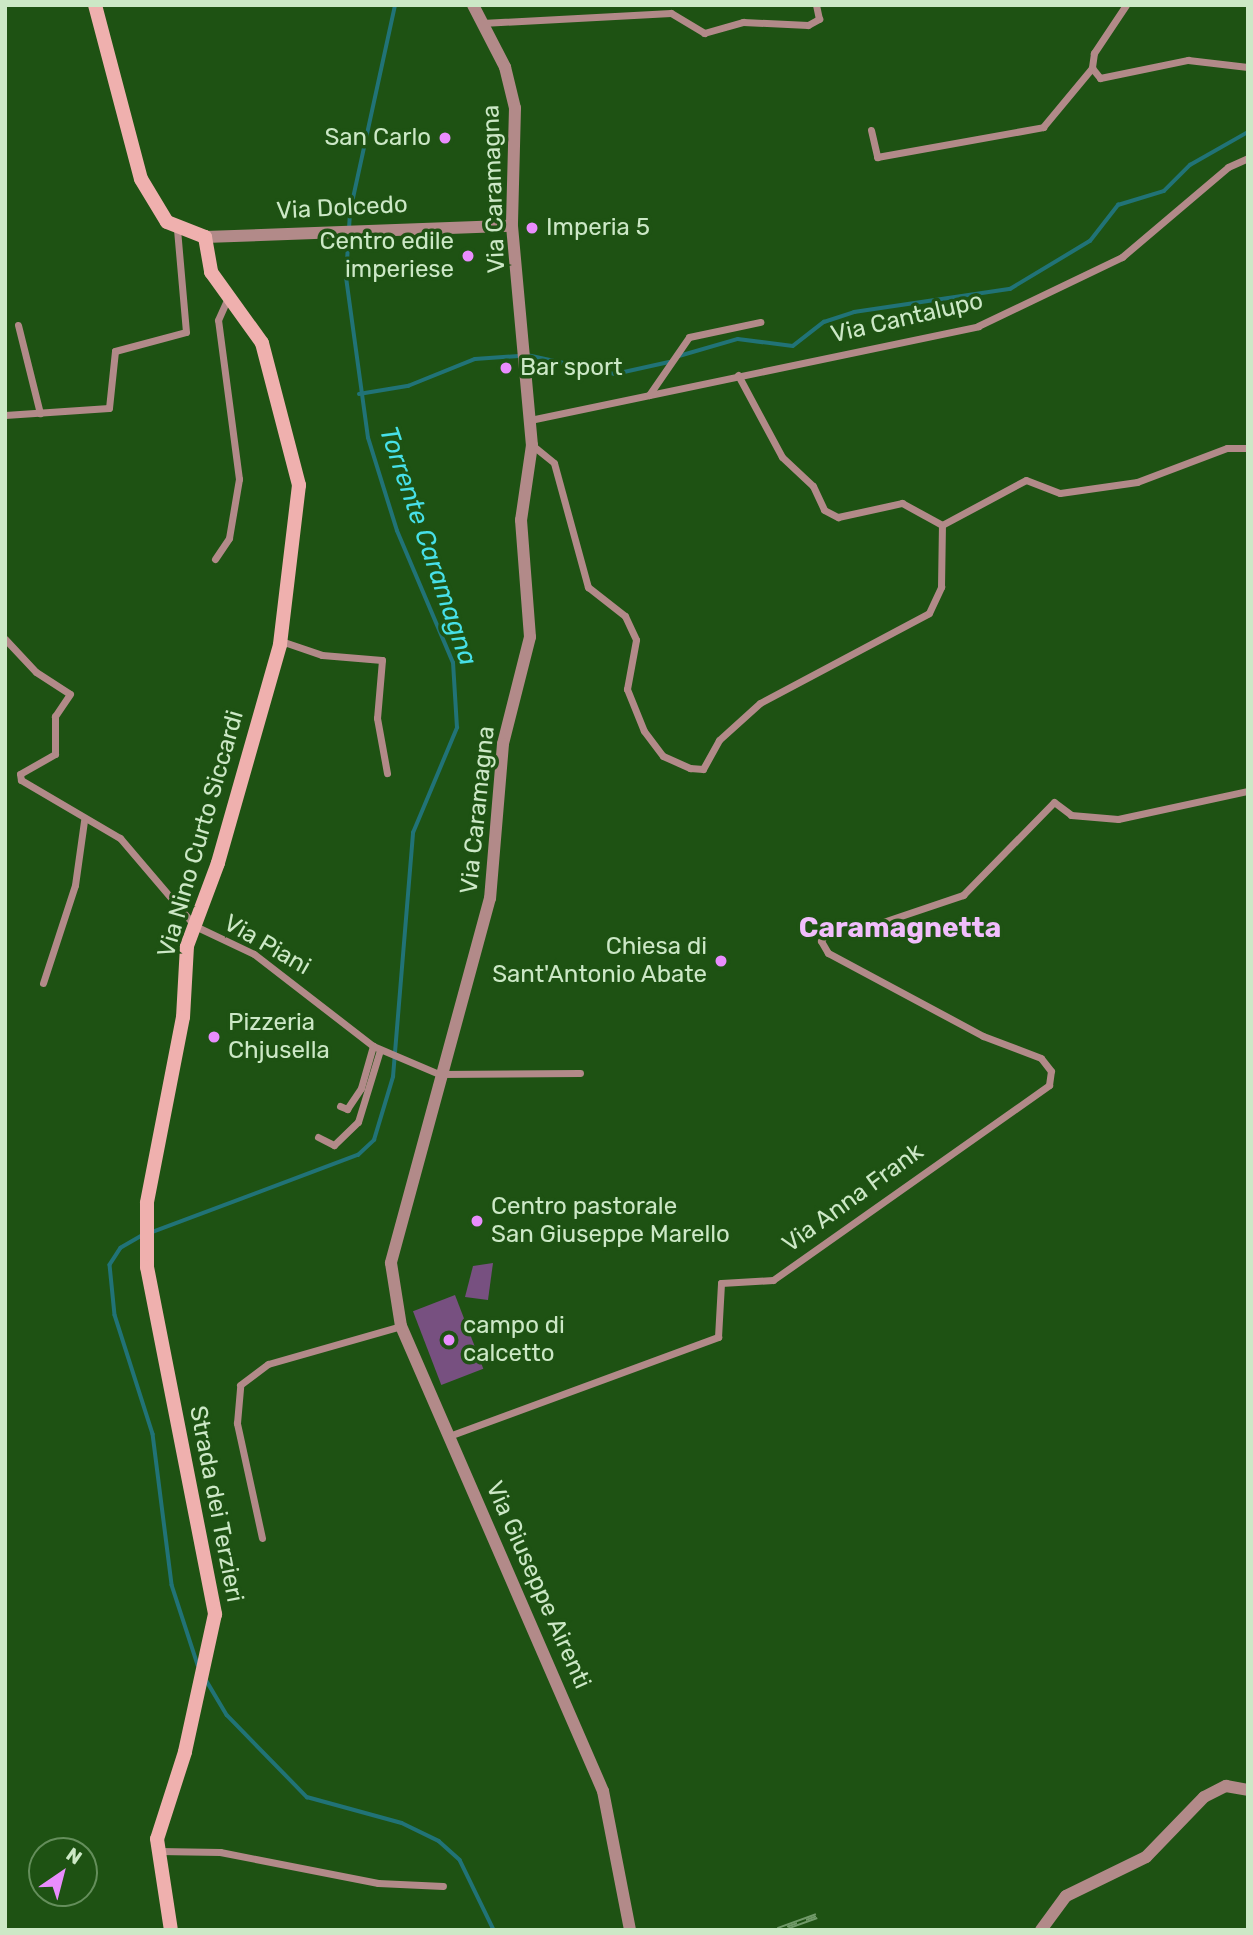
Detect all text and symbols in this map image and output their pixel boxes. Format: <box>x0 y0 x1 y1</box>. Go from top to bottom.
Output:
street label: Via Caramagna <box>477 104 511 274</box>
place label: San Carlo <box>324 124 431 152</box>
marker: San Carlo <box>437 130 453 146</box>
street label: Via Dolcedo <box>276 190 408 226</box>
place label: Imperia 5 <box>546 214 650 242</box>
marker: Imperia 5 <box>524 220 540 236</box>
place label: Centro edile imperiese <box>319 228 454 284</box>
marker: Centro edile imperiese <box>460 248 476 264</box>
street label: Via Cantalupo <box>828 287 986 349</box>
place label: Bar sport <box>520 354 623 382</box>
marker: Bar sport <box>498 360 514 376</box>
water label: Torrente Caramagna <box>372 422 484 670</box>
street label: Via Nino Curto Siccardi <box>152 707 250 961</box>
street label: Via Caramagna <box>455 725 501 895</box>
street label: Via Piani <box>218 909 316 981</box>
district label: Caramagnetta <box>799 911 1001 945</box>
place label: Chiesa di Sant'Antonio Abate <box>492 933 707 989</box>
marker: Chiesa di Sant'Antonio Abate <box>713 953 729 969</box>
place label: Pizzeria Chjusella <box>228 1009 330 1065</box>
marker: Pizzeria Chjusella <box>206 1029 222 1045</box>
street label: Via Anna Frank <box>777 1137 929 1259</box>
place label: Centro pastorale San Giuseppe Marello <box>491 1193 730 1249</box>
marker: Centro pastorale San Giuseppe Marello <box>469 1213 485 1229</box>
place label: campo di calcetto <box>463 1312 565 1368</box>
marker: campo di calcetto <box>441 1332 457 1348</box>
street label: Strada dei Terzieri <box>183 1403 249 1605</box>
street label: Via Giuseppe Airenti <box>479 1477 597 1693</box>
north arrow <box>28 1837 98 1907</box>
text: N <box>62 1843 86 1869</box>

